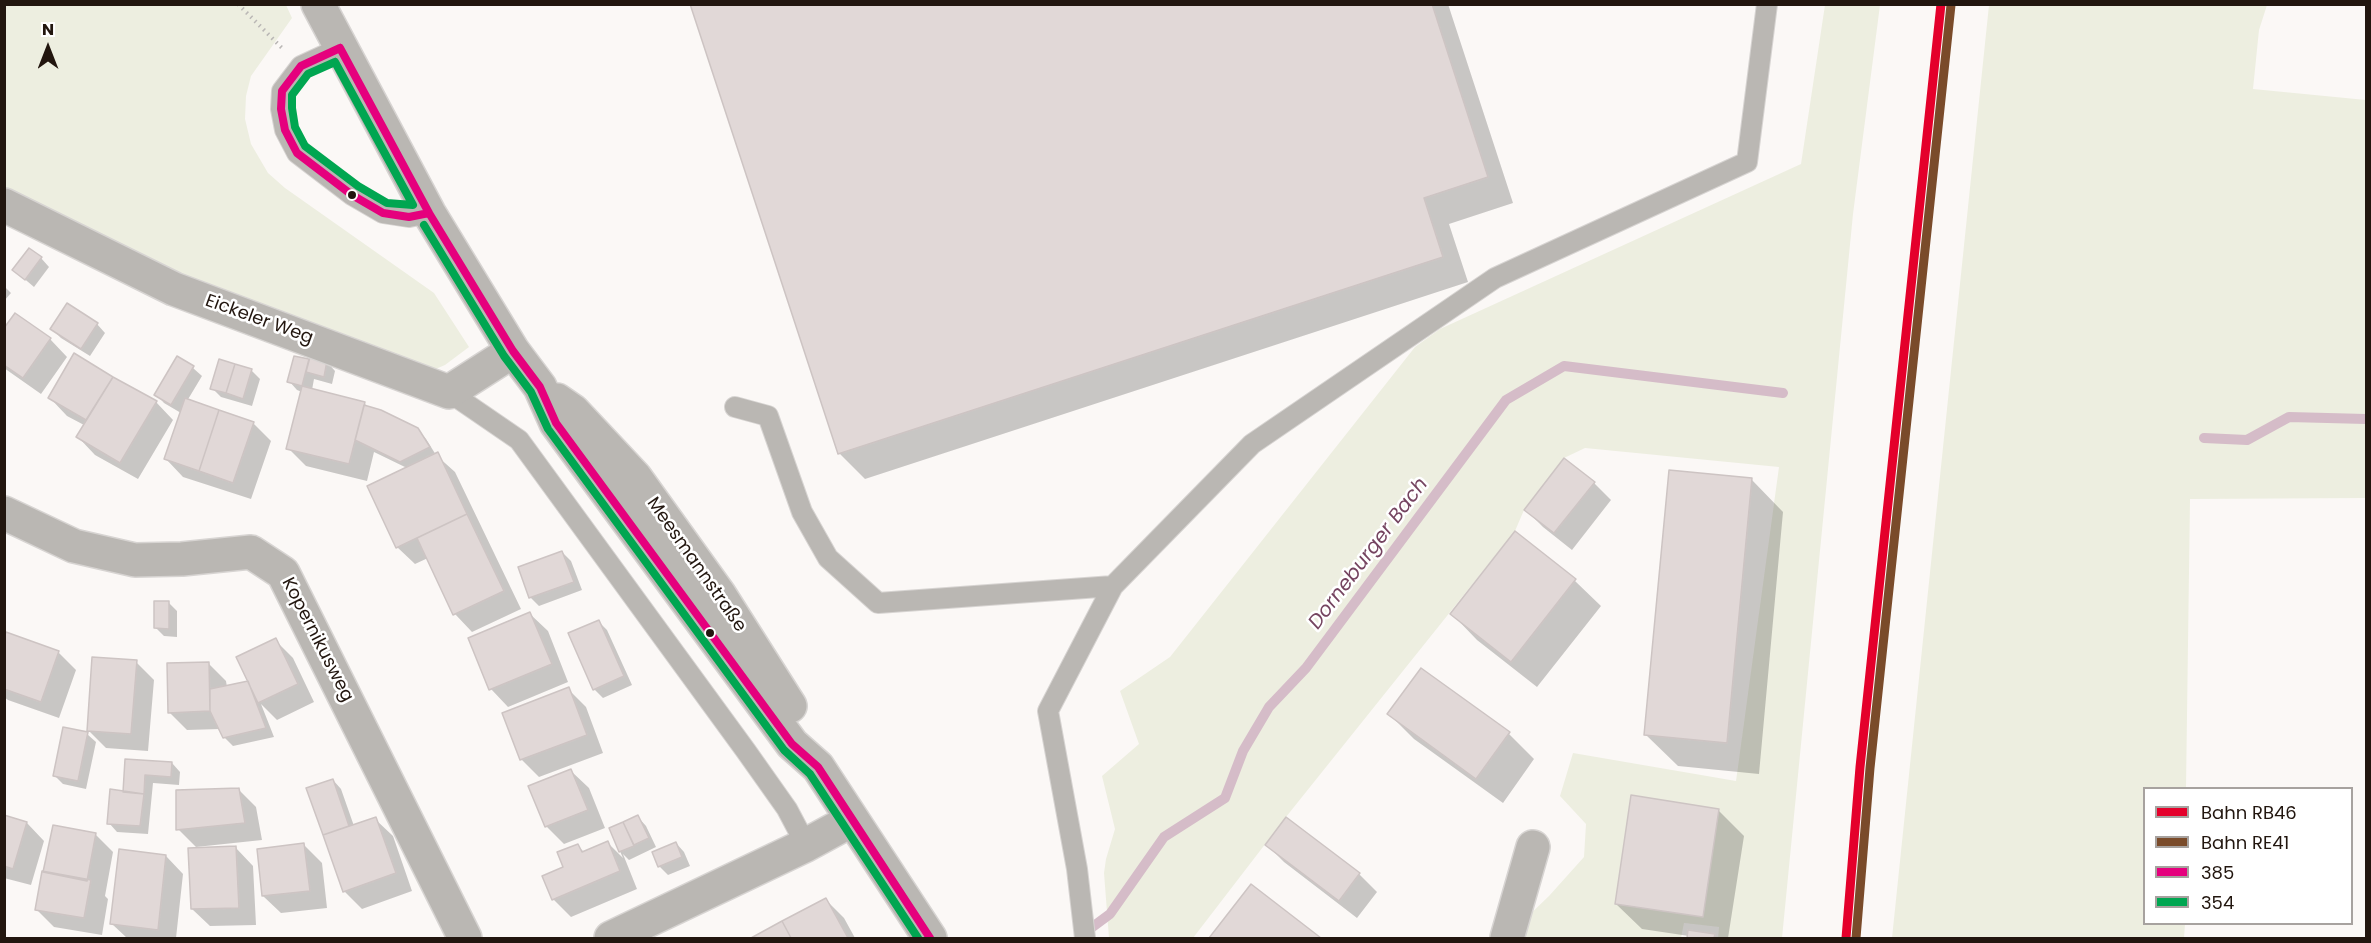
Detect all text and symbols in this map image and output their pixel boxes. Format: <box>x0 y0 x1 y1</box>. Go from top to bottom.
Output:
north arrow <box>18 18 78 78</box>
text: N <box>42 18 54 41</box>
unlabelled marker <box>346 189 358 201</box>
street label: Eickeler Weg <box>202 291 316 349</box>
water label: Dorneburger Bach <box>1304 474 1434 634</box>
street label: Meesmannstraße <box>641 494 751 636</box>
street label: Kopernikusweg <box>276 574 358 706</box>
unlabelled marker <box>704 627 716 639</box>
legend <box>2143 787 2353 925</box>
text: Bahn RB46 <box>2201 800 2297 825</box>
text: Bahn RE41 <box>2201 830 2289 855</box>
text: 385 <box>2201 860 2234 885</box>
text: 354 <box>2201 890 2234 915</box>

